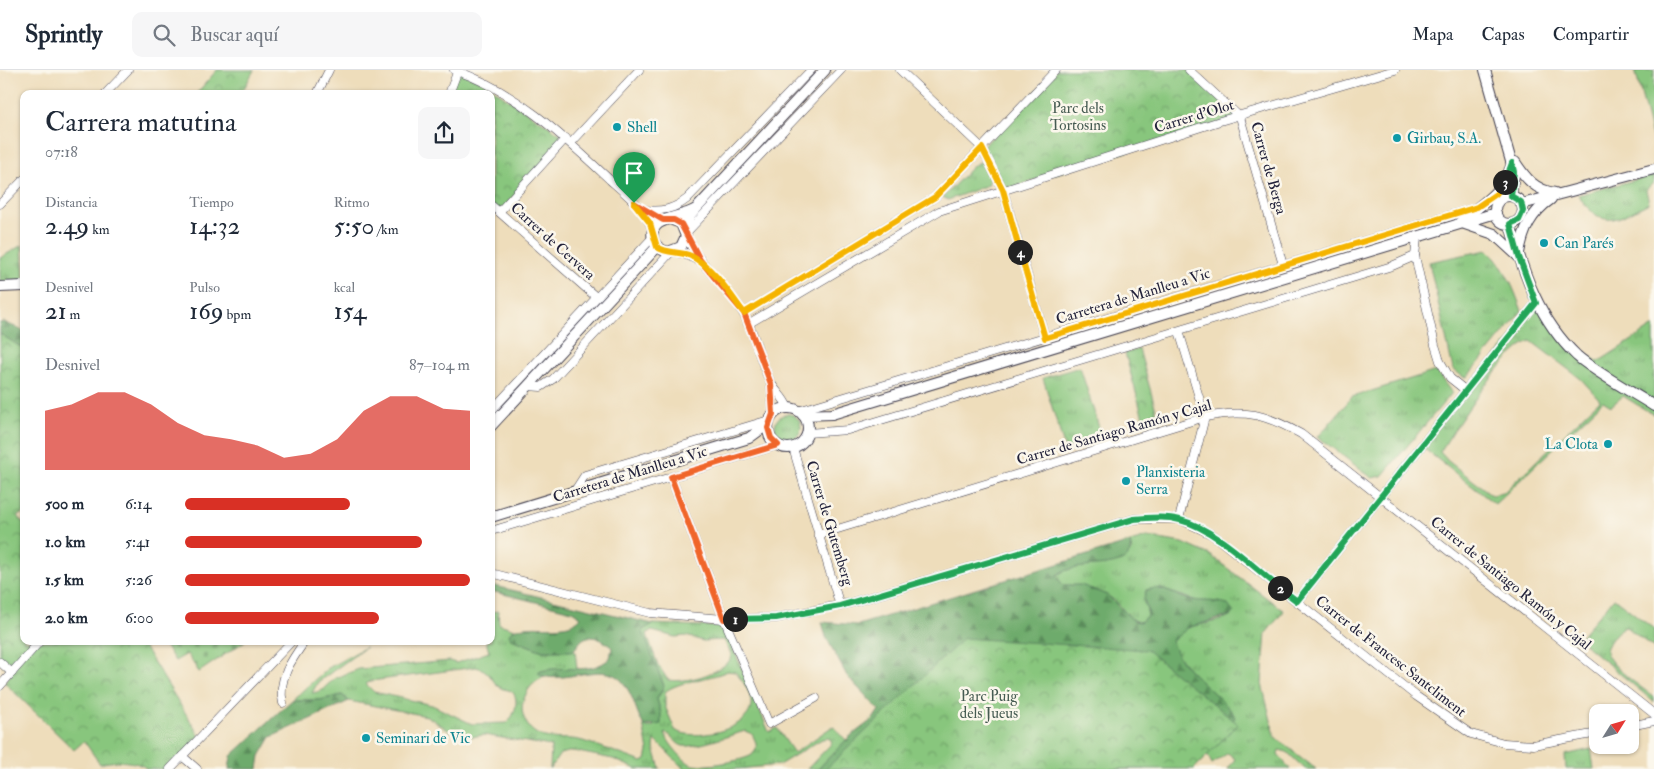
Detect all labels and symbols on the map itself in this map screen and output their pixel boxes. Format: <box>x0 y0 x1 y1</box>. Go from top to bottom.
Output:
street label: Carrer d'Olot <box>1152 95 1236 138</box>
park label: Parc dels Tortosins <box>1050 99 1106 135</box>
place label: Shell <box>627 118 657 137</box>
street label: Carrer de Berga <box>1246 120 1291 217</box>
marker: Shell <box>611 121 623 133</box>
place label: Girbau, S.A. <box>1407 129 1481 148</box>
marker: Girbau, S.A. <box>1391 132 1403 144</box>
pin <box>613 152 655 203</box>
pin: 3 <box>1492 170 1518 194</box>
street label: Carrer de Cervera <box>506 198 600 285</box>
place label: Can Parés <box>1554 234 1614 253</box>
marker: Can Parés <box>1538 237 1550 249</box>
pin: 4 <box>1008 240 1032 264</box>
street label: Carretera de Manlleu a Vic <box>1054 264 1213 329</box>
street label: Carrer de Santiago Ramón y Cajal <box>1014 395 1214 469</box>
place label: La Clota <box>1545 435 1599 454</box>
marker: La Clota <box>1602 438 1614 450</box>
street label: Carretera de Manlleu a Vic <box>551 442 710 507</box>
street label: Carrer de Gutemberg <box>801 458 858 588</box>
place label: Planxisteria Serra <box>1136 463 1206 499</box>
marker: Planxisteria Serra <box>1120 475 1132 487</box>
street label: Carrer de Santiago Ramón y Cajal <box>1426 512 1595 654</box>
pin: 2 <box>1268 576 1292 600</box>
street label: Carrer de Francesc Santcliment <box>1311 592 1470 721</box>
pin: 1 <box>722 606 748 632</box>
park label: Parc Puig dels Jueus <box>960 687 1018 724</box>
north arrow <box>1589 704 1639 754</box>
place label: Seminari de Vic <box>376 729 470 748</box>
marker: Seminari de Vic <box>360 732 372 744</box>

